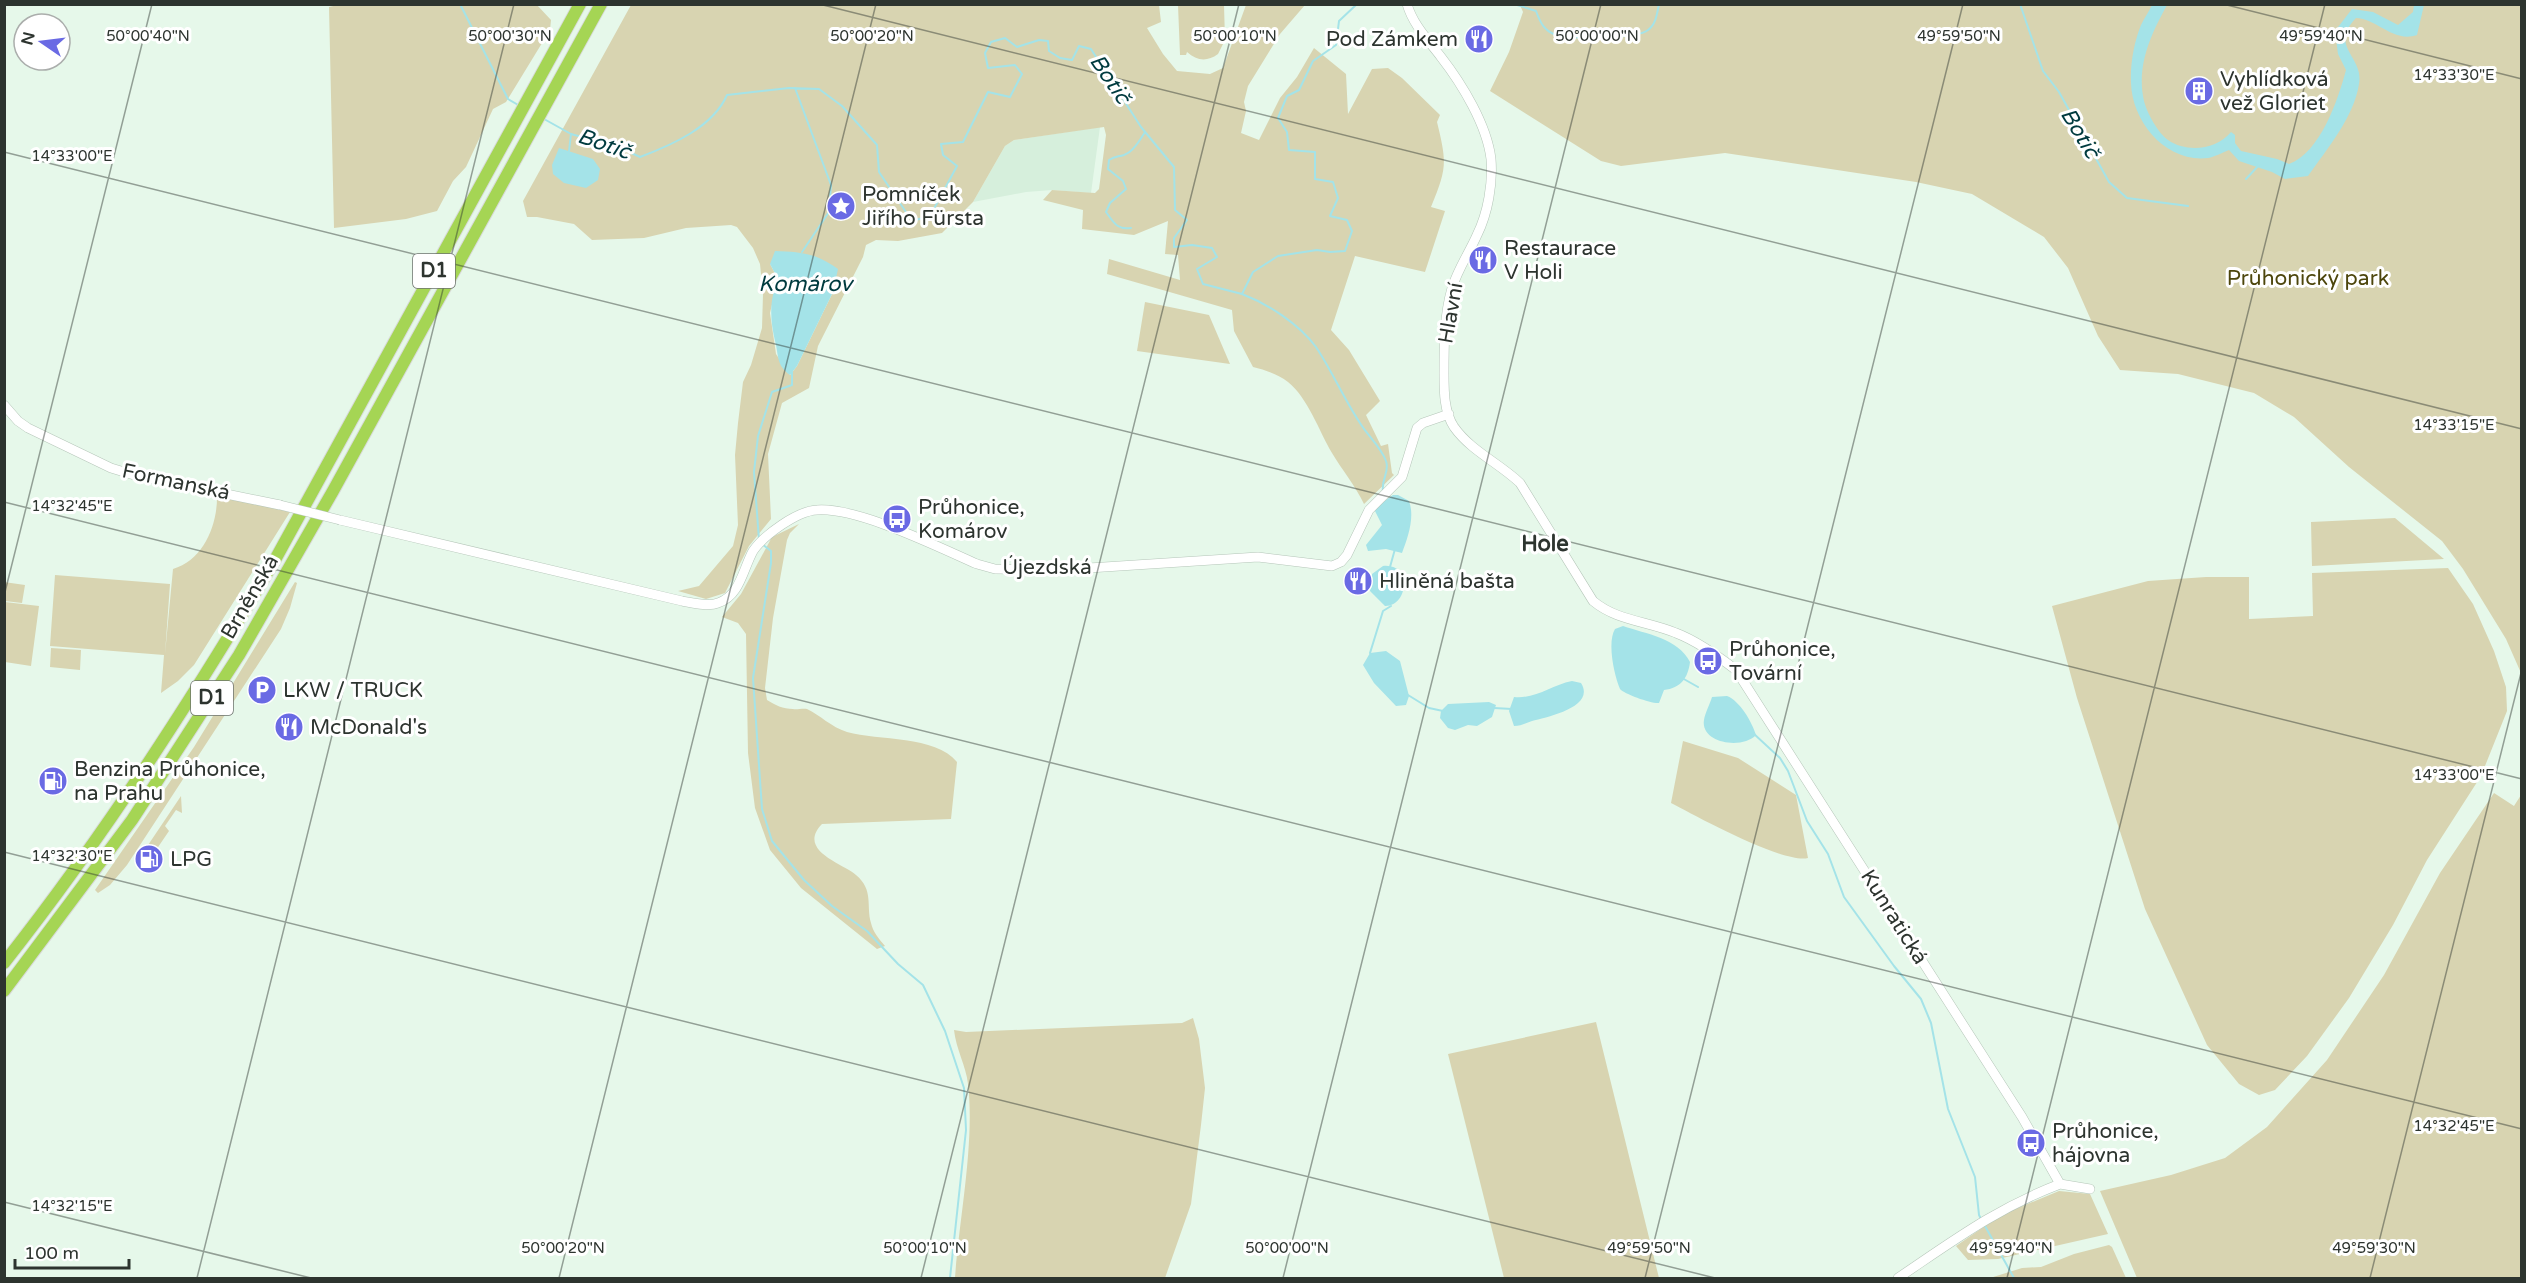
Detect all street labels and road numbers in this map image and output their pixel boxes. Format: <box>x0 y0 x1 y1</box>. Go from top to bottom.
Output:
road number: D1 <box>413 254 455 288</box>
street label: Hlavní <box>1433 280 1469 346</box>
street label: Formanská <box>120 458 232 506</box>
street label: Brněnská <box>216 550 284 644</box>
street label: Újezdská <box>1002 555 1092 580</box>
road number: D1 <box>191 681 233 715</box>
street label: Kunratická <box>1855 865 1933 969</box>

